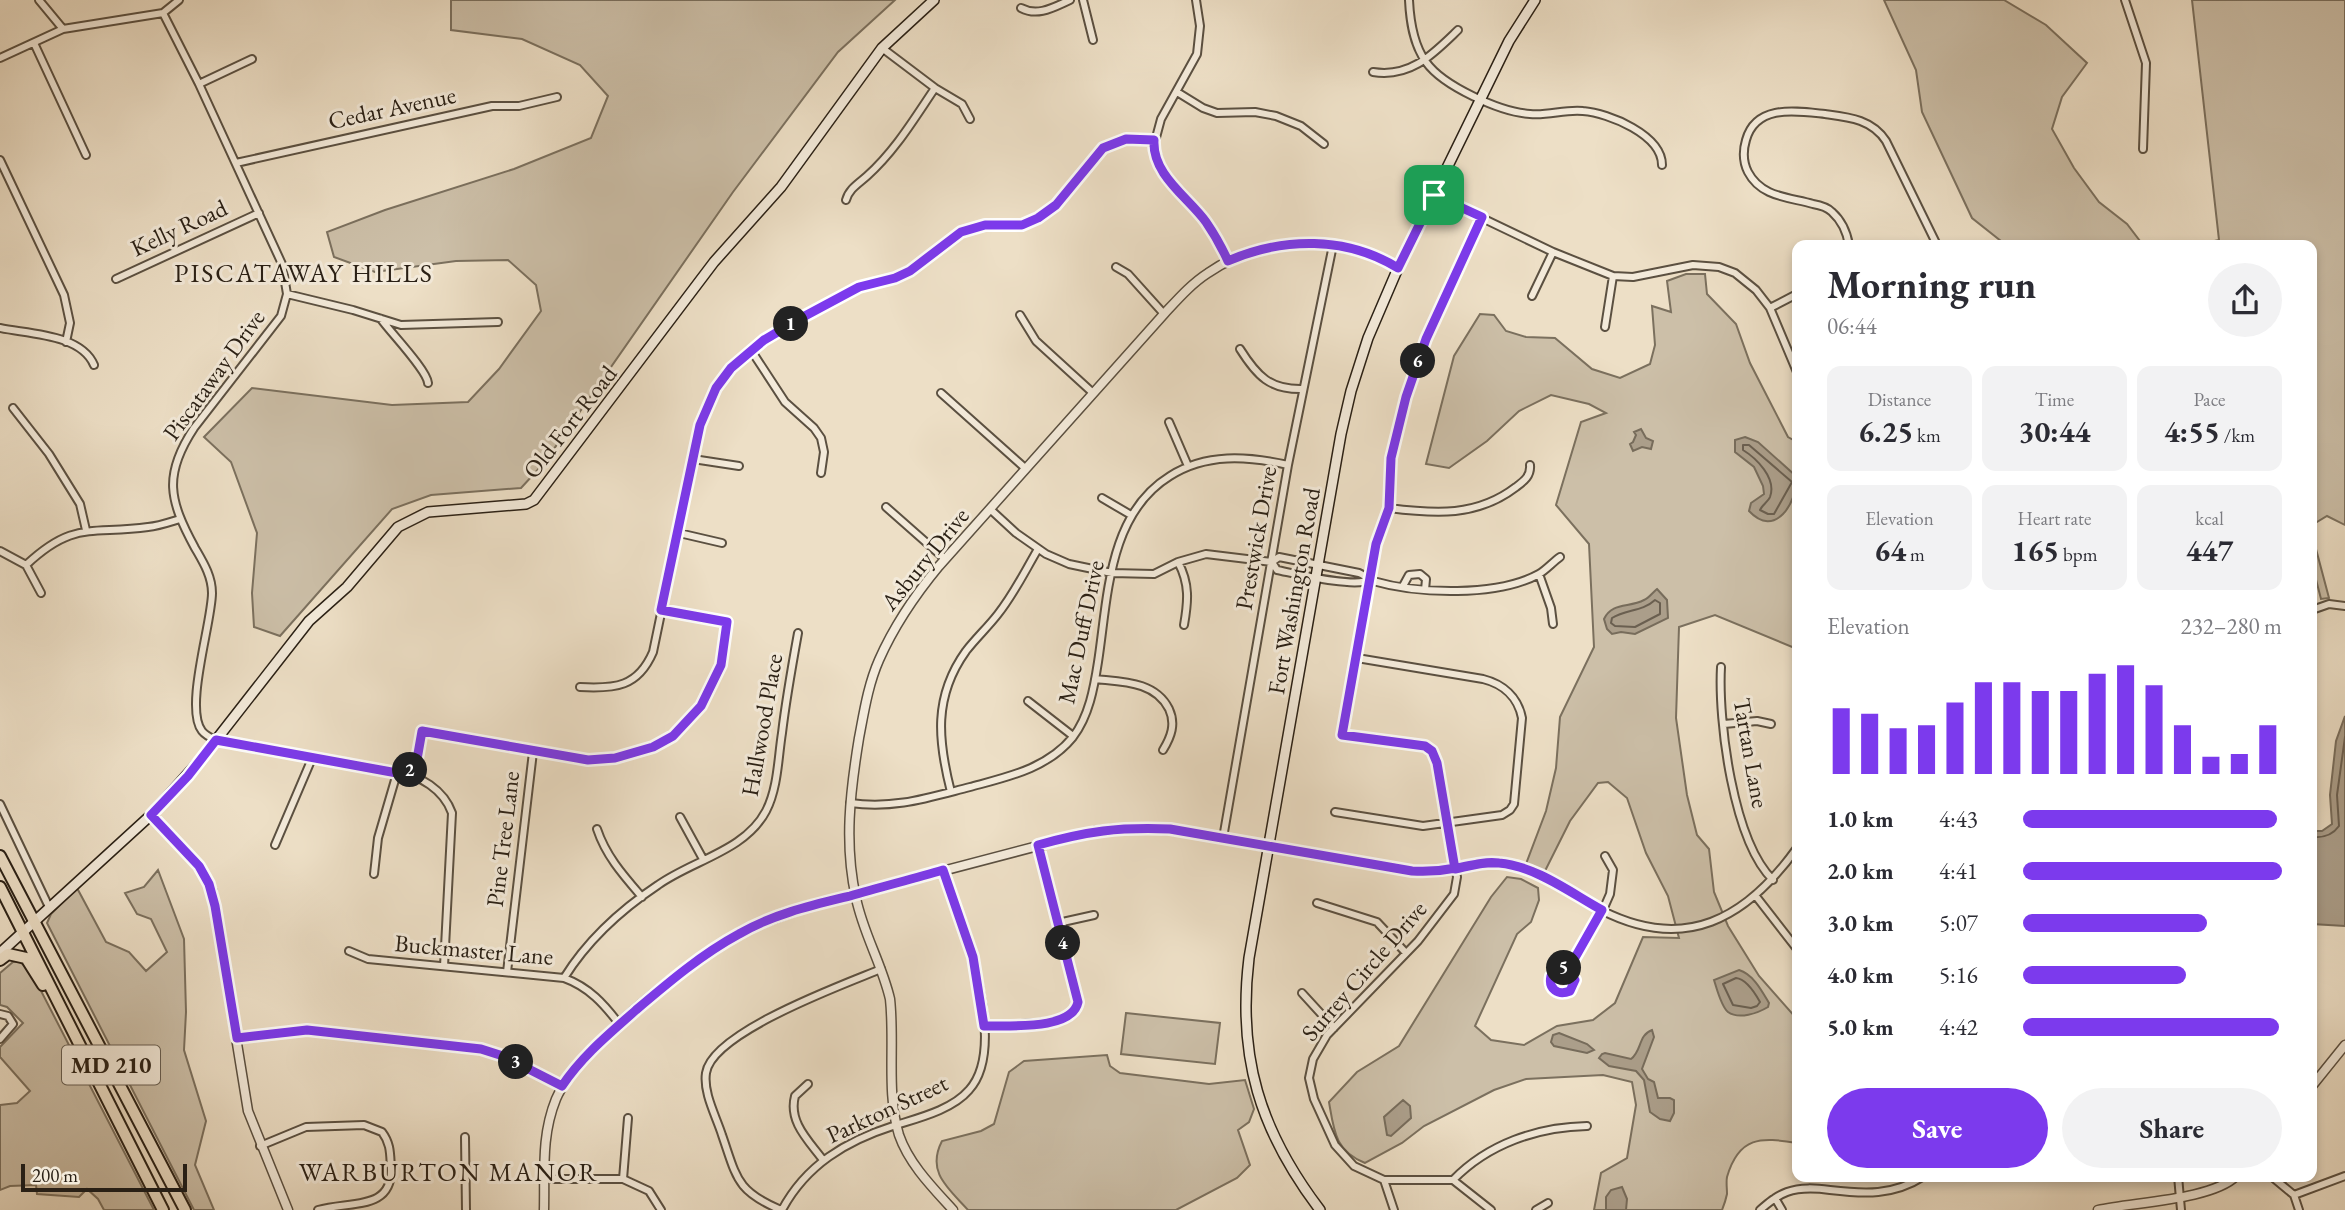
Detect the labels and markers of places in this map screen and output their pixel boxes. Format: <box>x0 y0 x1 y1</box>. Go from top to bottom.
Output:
pin <box>1404 165 1464 225</box>
pin: 1 <box>774 306 808 342</box>
pin: 6 <box>1400 344 1436 378</box>
pin: 2 <box>392 752 428 788</box>
pin: 4 <box>1046 926 1080 960</box>
pin: 5 <box>1546 950 1582 986</box>
pin: 3 <box>498 1044 534 1080</box>

